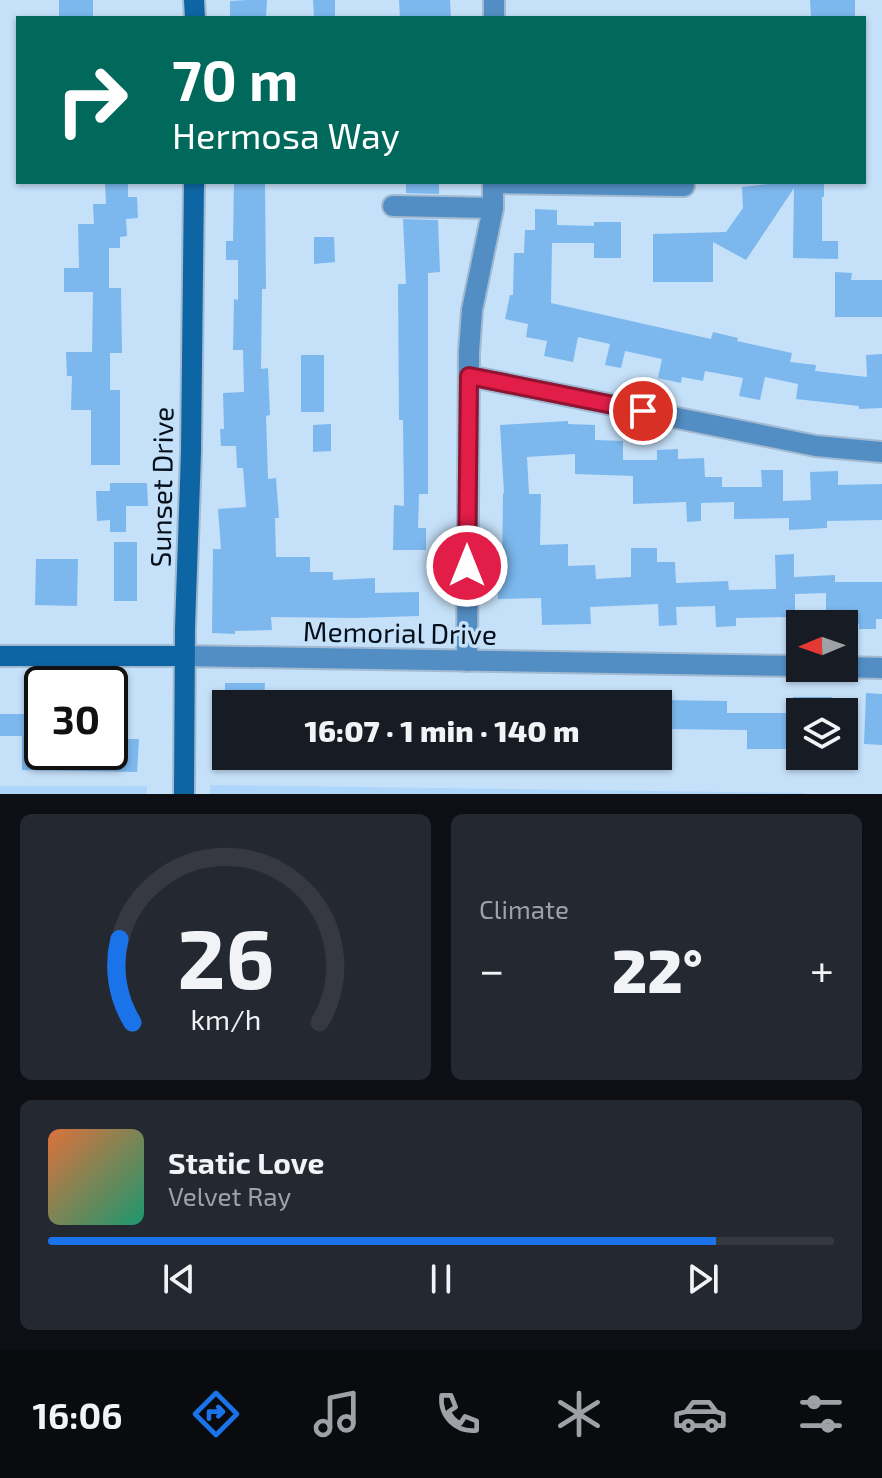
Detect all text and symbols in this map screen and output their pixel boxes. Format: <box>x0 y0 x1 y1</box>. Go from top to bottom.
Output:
text: 70 m <box>172 45 298 112</box>
icon: right <box>40 48 144 152</box>
text: Hermosa Way <box>172 113 400 156</box>
pin <box>609 377 677 445</box>
icon: arrive <box>621 389 665 433</box>
street label: Sunset Drive <box>143 406 179 568</box>
position arrow <box>425 524 509 608</box>
north arrow <box>786 610 858 682</box>
map controls <box>786 610 858 770</box>
street label: Memorial Drive <box>303 613 497 651</box>
speed limit sign: 30 <box>24 666 128 770</box>
button: layers <box>786 698 858 770</box>
text: 16:07 · 1 min · 140 m <box>305 712 579 748</box>
text: Climate <box>479 893 569 924</box>
text: 26 <box>177 906 274 1006</box>
text: 22° <box>612 933 703 1005</box>
text: − <box>479 942 505 995</box>
text: + <box>810 942 834 995</box>
text: km/h <box>190 1001 261 1036</box>
text: Static Love <box>168 1144 324 1180</box>
text: Velvet Ray <box>168 1180 291 1211</box>
icon: previous <box>157 1257 201 1301</box>
icon: pause <box>419 1257 463 1301</box>
icon: next <box>681 1257 725 1301</box>
icon: directions <box>188 1386 244 1442</box>
icon: music <box>309 1386 365 1442</box>
icon: phone <box>430 1386 486 1442</box>
icon: climate <box>551 1386 607 1442</box>
icon: car <box>672 1386 728 1442</box>
icon: filters <box>793 1386 849 1442</box>
text: 16:06 <box>33 1393 123 1436</box>

